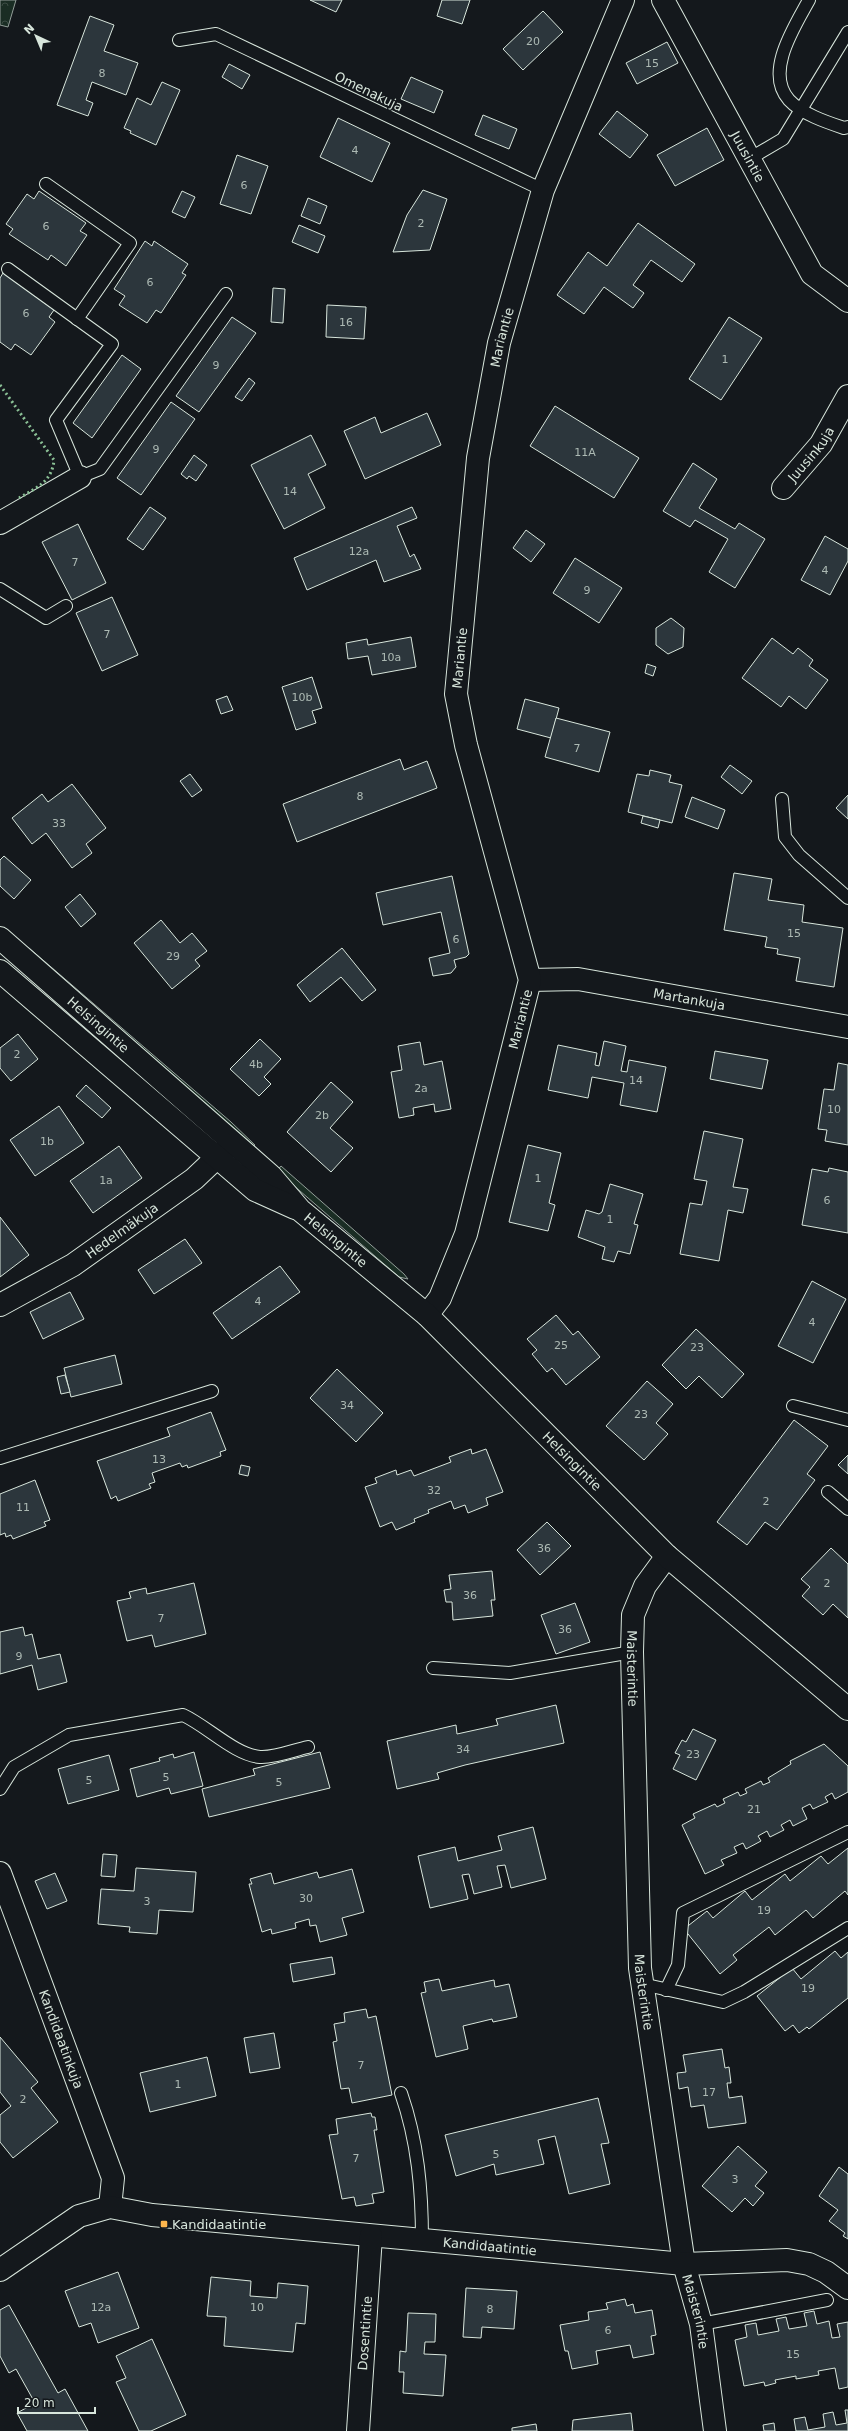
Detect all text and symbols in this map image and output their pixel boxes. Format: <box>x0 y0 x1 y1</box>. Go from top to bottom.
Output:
north arrow <box>16 16 56 56</box>
text: N <box>22 21 37 37</box>
house number: 20 <box>526 35 540 48</box>
house number: 15 <box>645 57 659 70</box>
house number: 8 <box>99 67 106 80</box>
street label: Omenakuja <box>332 68 405 114</box>
street label: Juusintie <box>727 128 767 185</box>
house number: 4 <box>352 144 359 157</box>
house number: 6 <box>241 179 248 192</box>
house number: 2 <box>418 217 425 230</box>
house number: 6 <box>43 220 50 233</box>
house number: 6 <box>147 276 154 289</box>
street label: Mariantie <box>488 306 517 368</box>
house number: 6 <box>23 307 30 320</box>
house number: 16 <box>339 316 353 329</box>
house number: 1 <box>722 353 729 366</box>
house number: 9 <box>213 359 220 372</box>
street label: Juusinkuja <box>784 424 837 486</box>
house number: 9 <box>153 443 160 456</box>
house number: 11A <box>574 446 596 459</box>
house number: 14 <box>283 485 297 498</box>
house number: 12a <box>349 545 369 558</box>
house number: 7 <box>72 556 79 569</box>
house number: 4 <box>822 564 829 577</box>
house number: 9 <box>584 584 591 597</box>
street label: Mariantie <box>450 627 470 689</box>
house number: 7 <box>104 628 111 641</box>
house number: 10a <box>381 651 401 664</box>
house number: 10b <box>292 691 313 704</box>
house number: 7 <box>574 742 581 755</box>
house number: 8 <box>357 790 364 803</box>
house number: 33 <box>52 817 66 830</box>
house number: 15 <box>787 927 801 940</box>
house number: 6 <box>453 933 460 946</box>
house number: 29 <box>166 950 180 963</box>
street label: Martankuja <box>652 986 726 1013</box>
street label: Mariantie <box>506 988 535 1051</box>
street label: Helsingintie <box>64 994 132 1056</box>
house number: 2 <box>14 1048 21 1061</box>
house number: 4b <box>249 1058 263 1071</box>
house number: 14 <box>629 1074 643 1087</box>
house number: 2a <box>414 1082 428 1095</box>
house number: 10 <box>827 1103 841 1116</box>
house number: 2b <box>315 1109 329 1122</box>
house number: 1b <box>40 1135 54 1148</box>
house number: 1 <box>535 1172 542 1185</box>
house number: 1a <box>99 1174 113 1187</box>
house number: 6 <box>824 1194 831 1207</box>
street label: Hedelmäkuja <box>83 1200 161 1262</box>
street label: Helsingintie <box>301 1210 370 1270</box>
house number: 1 <box>607 1213 614 1226</box>
house number: 4 <box>255 1295 262 1308</box>
house number: 4 <box>809 1316 816 1329</box>
house number: 25 <box>554 1339 568 1352</box>
house number: 23 <box>690 1341 704 1354</box>
house number: 34 <box>340 1399 354 1412</box>
house number: 23 <box>634 1408 648 1421</box>
street label: Helsingintie <box>539 1429 604 1494</box>
house number: 13 <box>152 1453 166 1466</box>
house number: 32 <box>427 1484 441 1497</box>
house number: 2 <box>763 1495 770 1508</box>
house number: 11 <box>16 1501 30 1514</box>
house number: 36 <box>537 1542 551 1555</box>
house number: 2 <box>824 1577 831 1590</box>
house number: 36 <box>463 1589 477 1602</box>
house number: 7 <box>158 1612 165 1625</box>
house number: 36 <box>558 1623 572 1636</box>
street label: Maisterintie <box>624 1630 640 1707</box>
house number: 9 <box>16 1650 23 1663</box>
house number: 34 <box>456 1743 470 1756</box>
house number: 23 <box>686 1748 700 1761</box>
house number: 5 <box>163 1771 170 1784</box>
house number: 5 <box>86 1774 93 1787</box>
house number: 5 <box>276 1776 283 1789</box>
house number: 21 <box>747 1803 761 1816</box>
house number: 30 <box>299 1892 313 1905</box>
house number: 3 <box>144 1895 151 1908</box>
house number: 19 <box>757 1904 771 1917</box>
street label: Maisterintie <box>632 1954 656 2031</box>
house number: 19 <box>801 1982 815 1995</box>
street label: Kandidaatinkuja <box>36 1988 86 2091</box>
house number: 7 <box>358 2059 365 2072</box>
house number: 1 <box>175 2078 182 2091</box>
house number: 17 <box>702 2086 716 2099</box>
house number: 2 <box>20 2093 27 2106</box>
house number: 5 <box>493 2148 500 2161</box>
house number: 7 <box>353 2152 360 2165</box>
house number: 3 <box>732 2173 739 2186</box>
place label: Kandidaatintie <box>172 2217 266 2232</box>
marker: Kandidaatintie <box>159 2219 169 2229</box>
street label: Kandidaatintie <box>442 2235 537 2258</box>
street label: Maisterintie <box>679 2272 711 2350</box>
street label: Dosentintie <box>355 2295 375 2371</box>
house number: 12a <box>91 2301 111 2314</box>
house number: 10 <box>250 2301 264 2314</box>
house number: 8 <box>487 2303 494 2316</box>
house number: 6 <box>605 2324 612 2337</box>
house number: 15 <box>786 2348 800 2361</box>
scale bar <box>18 2389 95 2415</box>
text: 20 m <box>24 2396 55 2410</box>

